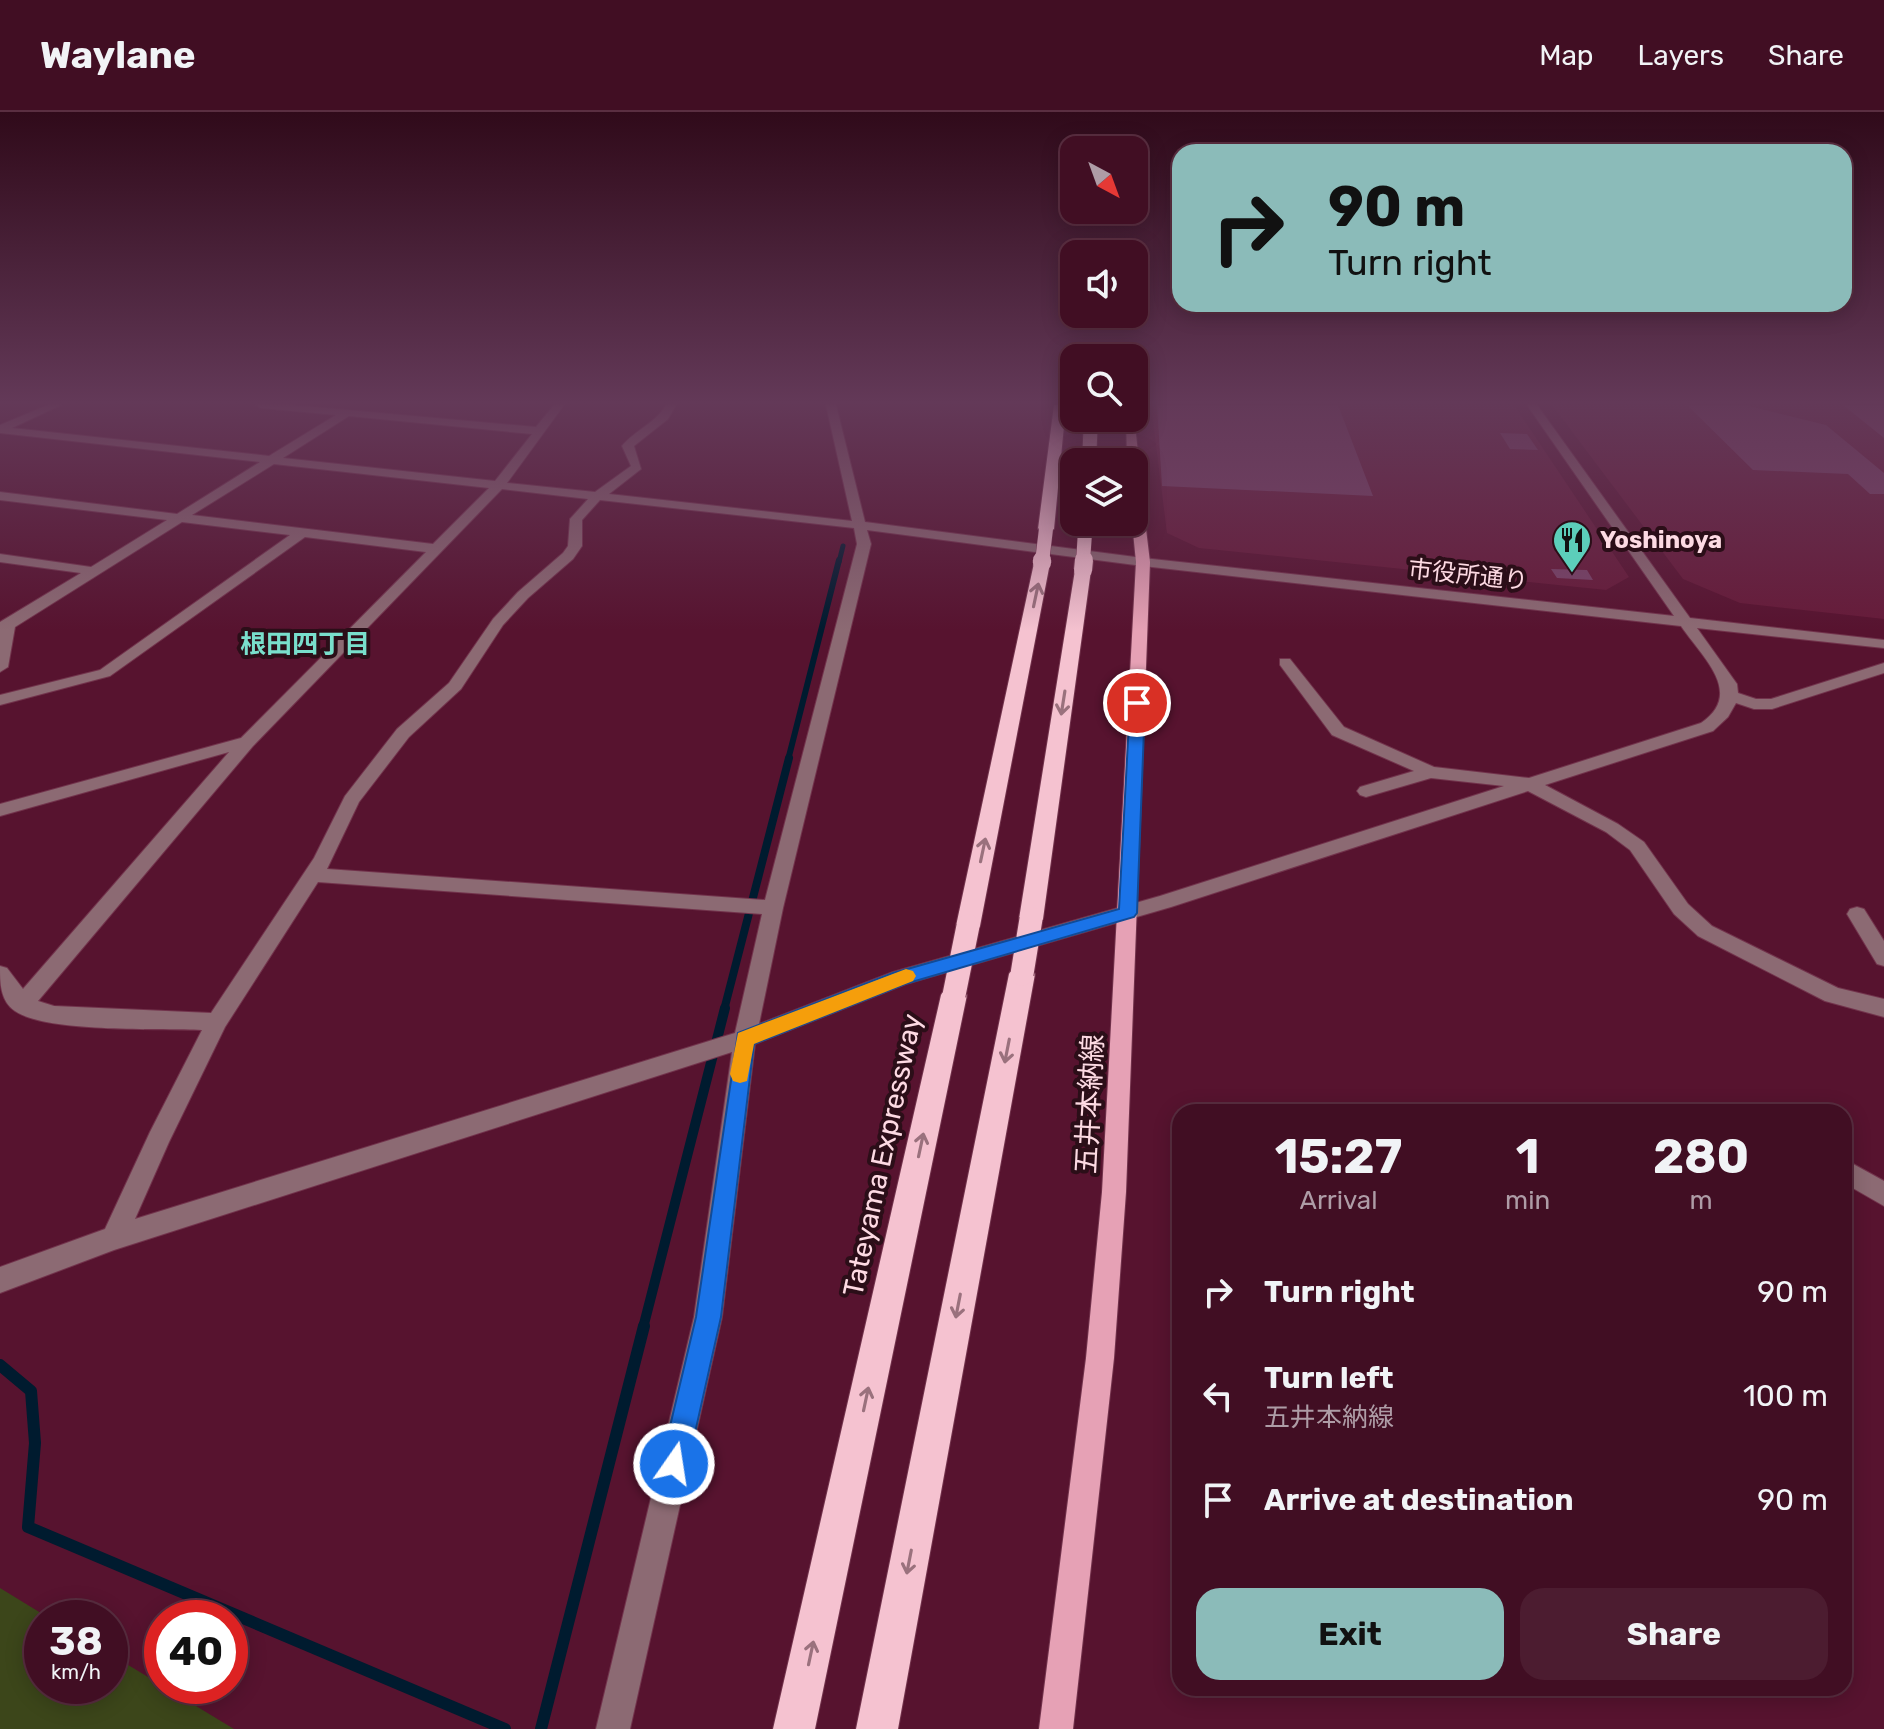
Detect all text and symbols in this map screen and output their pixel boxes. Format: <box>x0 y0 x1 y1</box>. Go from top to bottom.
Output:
text: Waylane <box>40 32 196 78</box>
text: Map <box>1539 39 1594 72</box>
text: Layers <box>1638 39 1724 72</box>
text: Share <box>1768 39 1844 72</box>
north arrow <box>1060 136 1148 224</box>
map controls <box>1060 136 1148 536</box>
text: 90 m <box>1328 174 1465 240</box>
icon: right <box>1196 176 1300 280</box>
button: sound <box>1060 240 1148 328</box>
text: Turn right <box>1328 241 1492 284</box>
button: search <box>1060 344 1148 432</box>
button: layers <box>1060 448 1148 536</box>
restaurant icon: Yoshinoya <box>1551 519 1593 574</box>
place label: Yoshinoya <box>1600 526 1722 554</box>
street label: 市役所通り <box>1407 555 1529 595</box>
one-way arrow <box>1029 583 1044 608</box>
district label: 根田四丁目 <box>240 629 370 660</box>
pin <box>1103 669 1171 737</box>
icon: arrive <box>1115 681 1159 725</box>
one-way arrow <box>1055 690 1070 715</box>
one-way arrow <box>977 837 992 863</box>
street label: Tateyama Expressway <box>836 1011 929 1299</box>
street label: 五井本納線 <box>1069 1033 1110 1175</box>
one-way arrow <box>999 1038 1014 1063</box>
text: 15:27 <box>1275 1128 1402 1185</box>
text: 1 <box>1516 1128 1540 1185</box>
text: 280 <box>1653 1128 1749 1185</box>
one-way arrow <box>914 1132 929 1158</box>
text: Arrival <box>1300 1185 1378 1216</box>
text: min <box>1505 1185 1550 1216</box>
text: m <box>1690 1185 1713 1216</box>
icon: right <box>1196 1270 1240 1314</box>
text: Turn right <box>1264 1274 1415 1310</box>
text: 90 m <box>1757 1274 1828 1310</box>
one-way arrow <box>950 1293 965 1318</box>
text: Turn left <box>1264 1360 1394 1396</box>
icon: left <box>1196 1374 1240 1418</box>
text: 100 m <box>1743 1378 1828 1414</box>
one-way arrow <box>859 1386 874 1412</box>
text: 五井本納線 <box>1264 1402 1394 1433</box>
position arrow <box>632 1422 716 1506</box>
icon: arrive <box>1196 1478 1240 1522</box>
text: Arrive at destination <box>1264 1482 1574 1518</box>
text: 90 m <box>1757 1482 1828 1518</box>
one-way arrow <box>901 1548 916 1574</box>
button: Exit <box>1196 1588 1504 1680</box>
button: Share <box>1520 1588 1828 1680</box>
speed limit sign: 40 <box>144 1600 248 1704</box>
text: 38 <box>49 1618 103 1665</box>
one-way arrow <box>804 1640 819 1666</box>
text: km/h <box>51 1660 101 1684</box>

